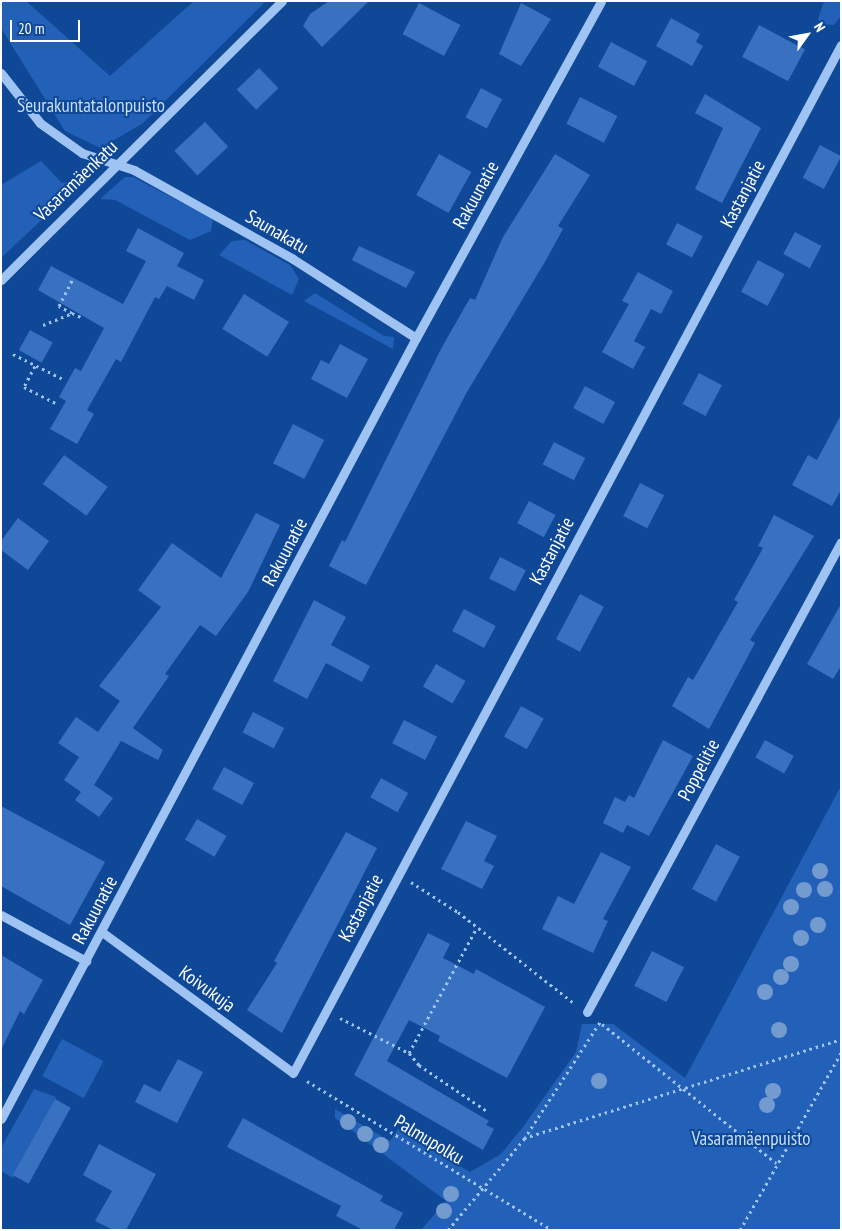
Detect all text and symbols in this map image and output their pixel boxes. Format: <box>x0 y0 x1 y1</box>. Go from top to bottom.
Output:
scale bar <box>12 10 82 42</box>
north arrow <box>782 10 832 60</box>
text: 20 m <box>18 19 44 38</box>
text: N <box>810 19 829 35</box>
park label: Seurakuntatalonpuisto <box>17 95 165 117</box>
street label: Vasaramäenkatu <box>30 136 122 226</box>
street label: Kastanjatie <box>716 156 770 232</box>
street label: Rakuunatie <box>448 157 504 233</box>
street label: Saunakatu <box>242 205 312 259</box>
street label: Kastanjatie <box>525 513 579 589</box>
street label: Rakuunatie <box>258 514 312 590</box>
street label: Poppelitie <box>673 735 725 805</box>
street label: Kastanjatie <box>334 870 388 946</box>
street label: Rakuunatie <box>68 872 122 948</box>
street label: Koivukuja <box>174 961 240 1017</box>
street label: Palmupolku <box>390 1110 468 1170</box>
park label: Vasaramäenpuisto <box>692 1128 810 1150</box>

